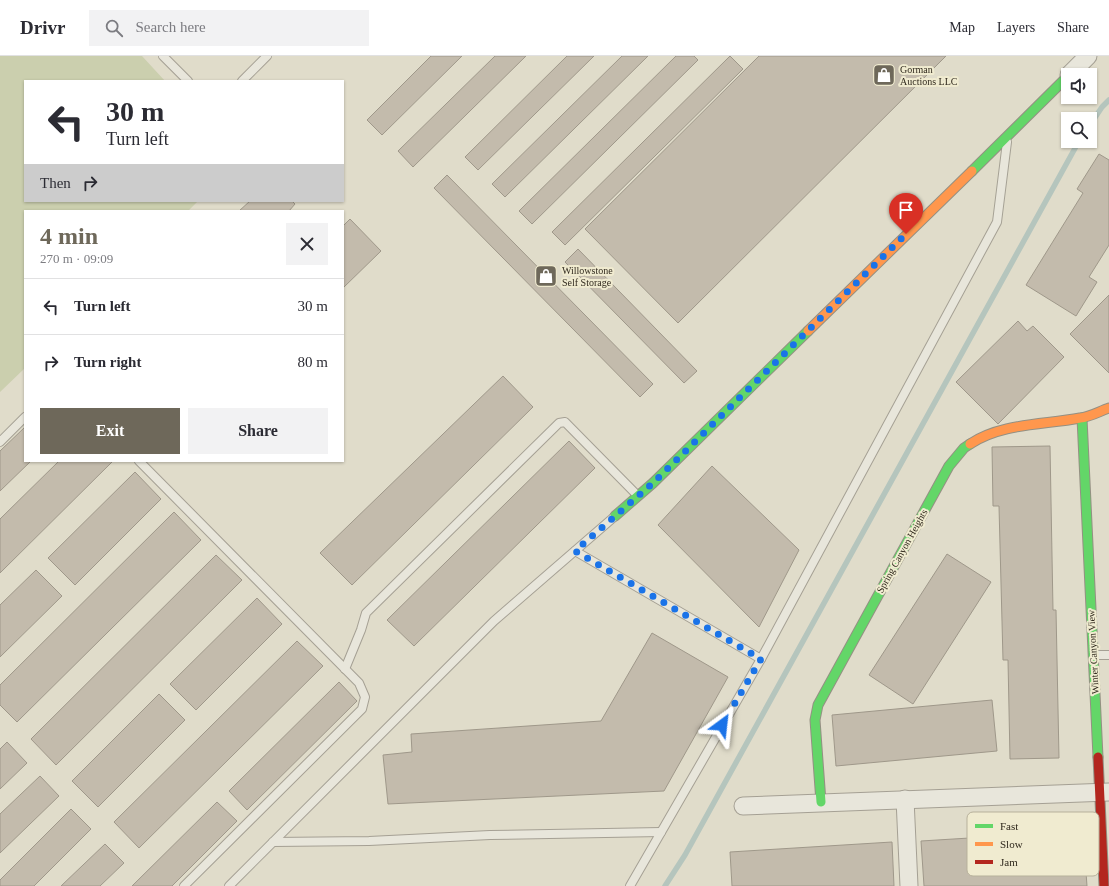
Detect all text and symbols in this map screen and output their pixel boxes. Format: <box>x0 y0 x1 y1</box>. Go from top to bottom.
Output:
search box <box>89 10 369 46</box>
text: Drivr <box>20 17 65 38</box>
icon: search <box>103 17 125 39</box>
text: Search here <box>135 19 206 35</box>
text: Map <box>949 20 975 35</box>
text: Layers <box>997 20 1035 35</box>
text: Share <box>1057 20 1089 35</box>
shop icon: Gorman Auctions LLC <box>871 62 897 88</box>
place label: Gorman Auctions LLC <box>900 64 958 87</box>
map controls <box>1061 68 1097 148</box>
button: sound <box>1061 68 1097 104</box>
icon: left <box>40 96 92 148</box>
text: 30 m <box>106 96 164 127</box>
button: search <box>1061 112 1097 148</box>
text: Turn left <box>106 129 169 149</box>
icon: right <box>79 172 101 194</box>
text: Then <box>40 175 71 191</box>
pin <box>889 193 923 234</box>
icon: arrive <box>895 199 917 221</box>
text: 4 min <box>40 223 98 249</box>
button: close <box>286 223 328 265</box>
text: 270 m · 09:09 <box>40 251 113 266</box>
shop icon: Willowstone Self Storage <box>533 263 559 289</box>
place label: Willowstone Self Storage <box>562 265 613 288</box>
icon: left <box>40 296 62 318</box>
text: Turn left <box>74 298 131 314</box>
text: 30 m <box>298 298 328 314</box>
icon: right <box>40 352 62 374</box>
text: Turn right <box>74 354 141 370</box>
text: 80 m <box>298 354 328 370</box>
button: Exit <box>40 408 180 454</box>
button: Share <box>188 408 328 454</box>
street label: Spring Canyon Heights <box>874 507 930 595</box>
street label: Winter Canyon View <box>1085 609 1101 694</box>
position arrow <box>701 704 743 746</box>
legend <box>967 812 1099 876</box>
text: Fast <box>1000 820 1018 832</box>
text: Slow <box>1000 838 1023 850</box>
text: Jam <box>1000 856 1018 868</box>

